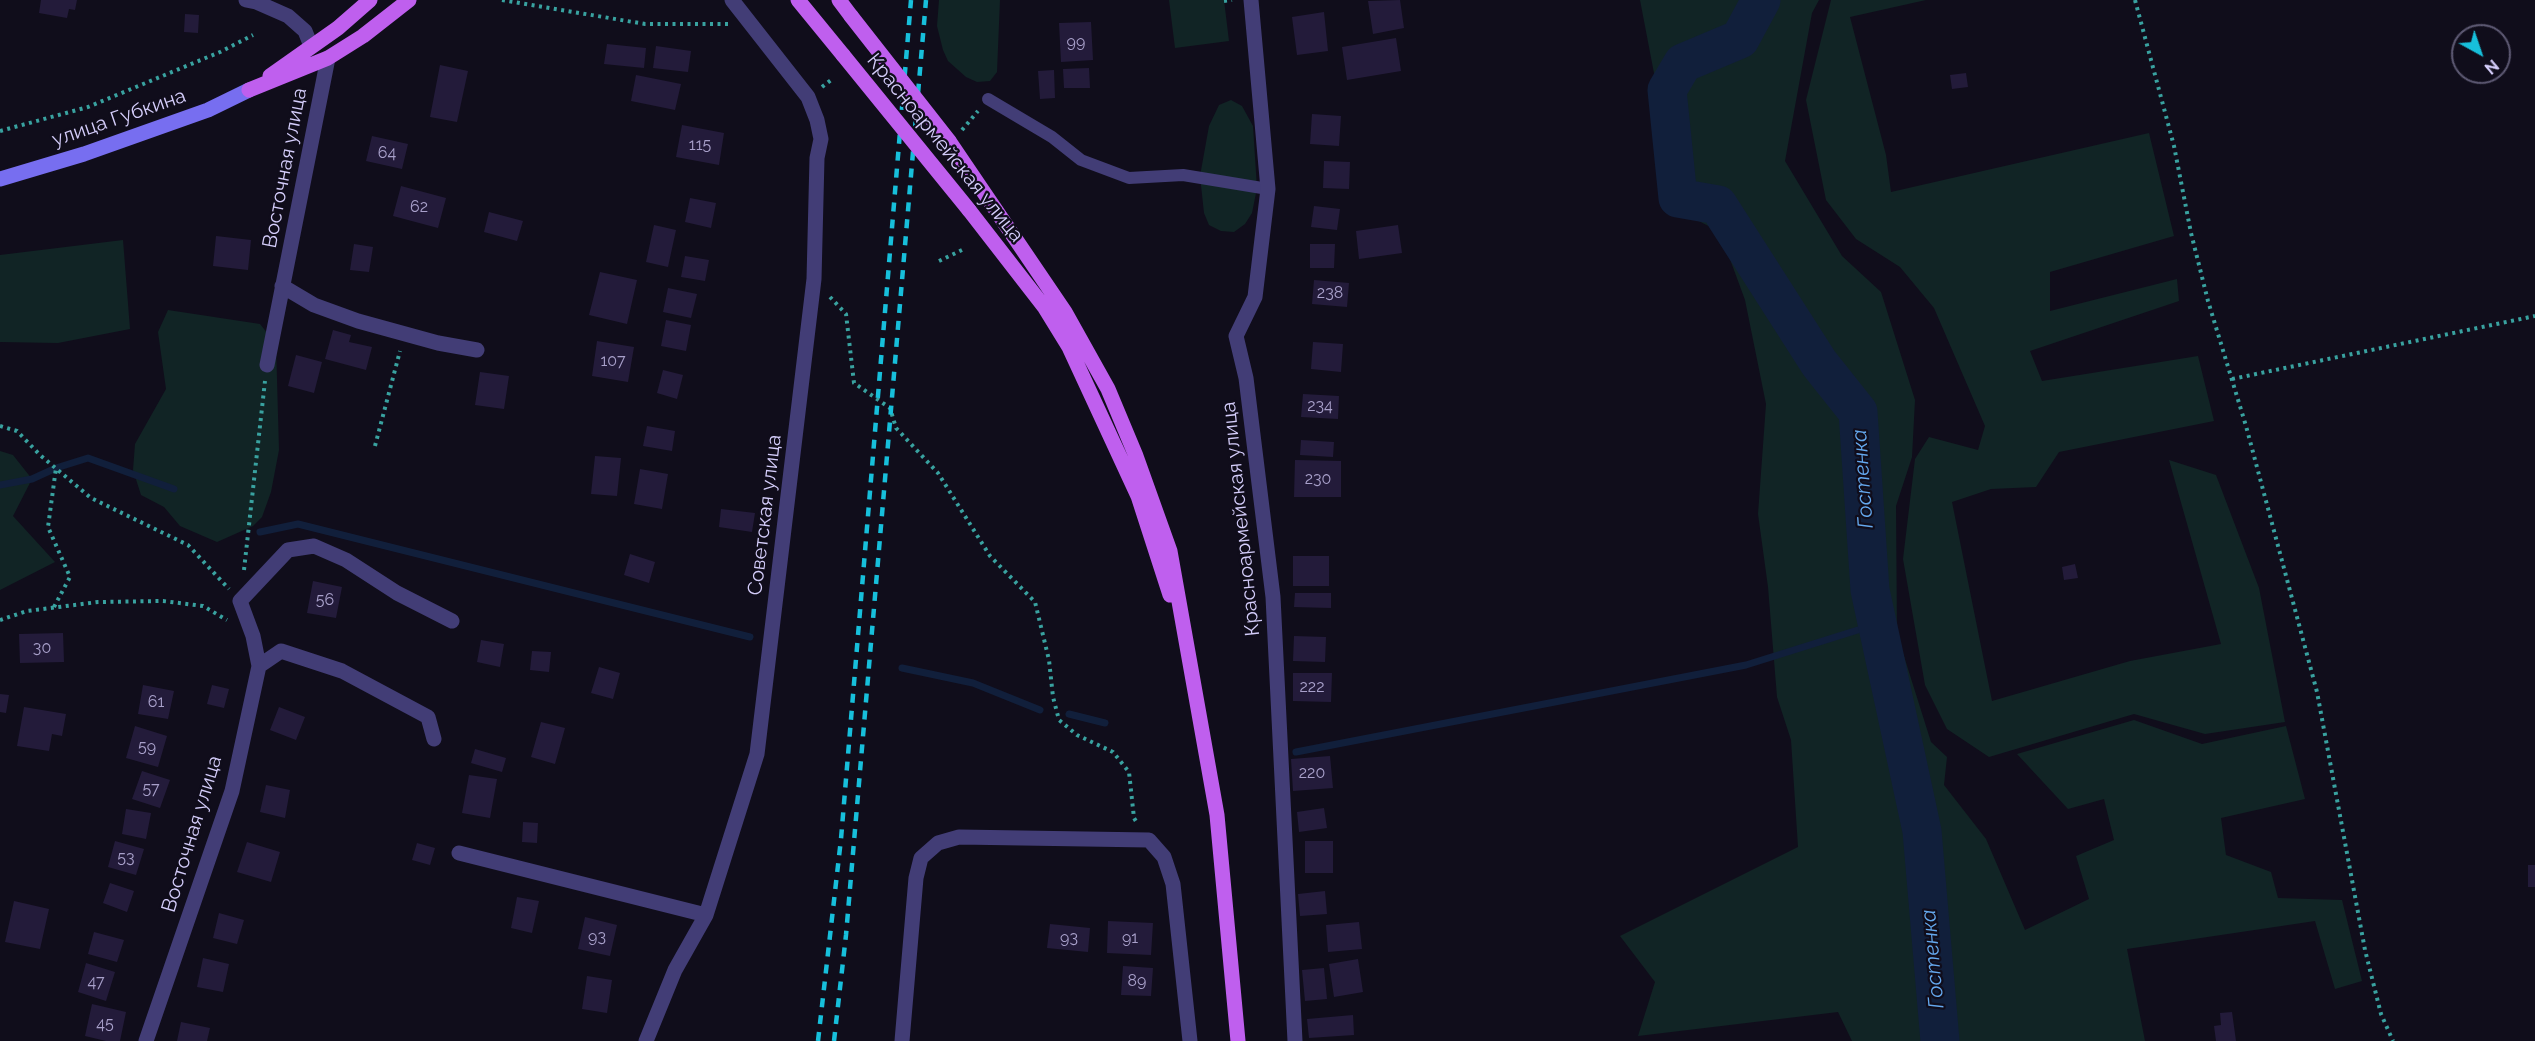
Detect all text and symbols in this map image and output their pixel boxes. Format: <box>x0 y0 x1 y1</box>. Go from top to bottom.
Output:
north arrow <box>2451 24 2511 84</box>
house number: 99 <box>1067 32 1085 52</box>
street label: Красноармейская улица <box>862 49 1028 247</box>
text: N <box>2481 55 2502 78</box>
street label: улица Губкина <box>49 84 189 152</box>
street label: Восточная улица <box>258 86 312 250</box>
house number: 115 <box>689 135 711 155</box>
house number: 64 <box>378 143 396 163</box>
house number: 62 <box>410 197 428 217</box>
house number: 238 <box>1317 283 1343 303</box>
house number: 107 <box>600 351 626 371</box>
house number: 234 <box>1307 396 1333 416</box>
street label: Красноармейская улица <box>1217 401 1265 637</box>
water label: Гостенка <box>1847 429 1879 529</box>
street label: Советская улица <box>743 433 787 597</box>
house number: 230 <box>1305 469 1331 489</box>
house number: 56 <box>316 590 334 610</box>
house number: 30 <box>33 638 51 658</box>
house number: 222 <box>1299 677 1325 697</box>
house number: 61 <box>148 692 164 712</box>
house number: 59 <box>138 737 156 757</box>
street label: Восточная улица <box>157 753 227 915</box>
house number: 220 <box>1299 763 1325 783</box>
house number: 57 <box>142 779 160 799</box>
house number: 53 <box>117 848 135 868</box>
water label: Гостенка <box>1916 908 1950 1010</box>
house number: 93 <box>588 927 606 947</box>
house number: 93 <box>1060 928 1078 948</box>
house number: 91 <box>1122 928 1138 948</box>
house number: 89 <box>1128 971 1146 991</box>
house number: 47 <box>87 972 105 992</box>
house number: 45 <box>96 1014 114 1034</box>

